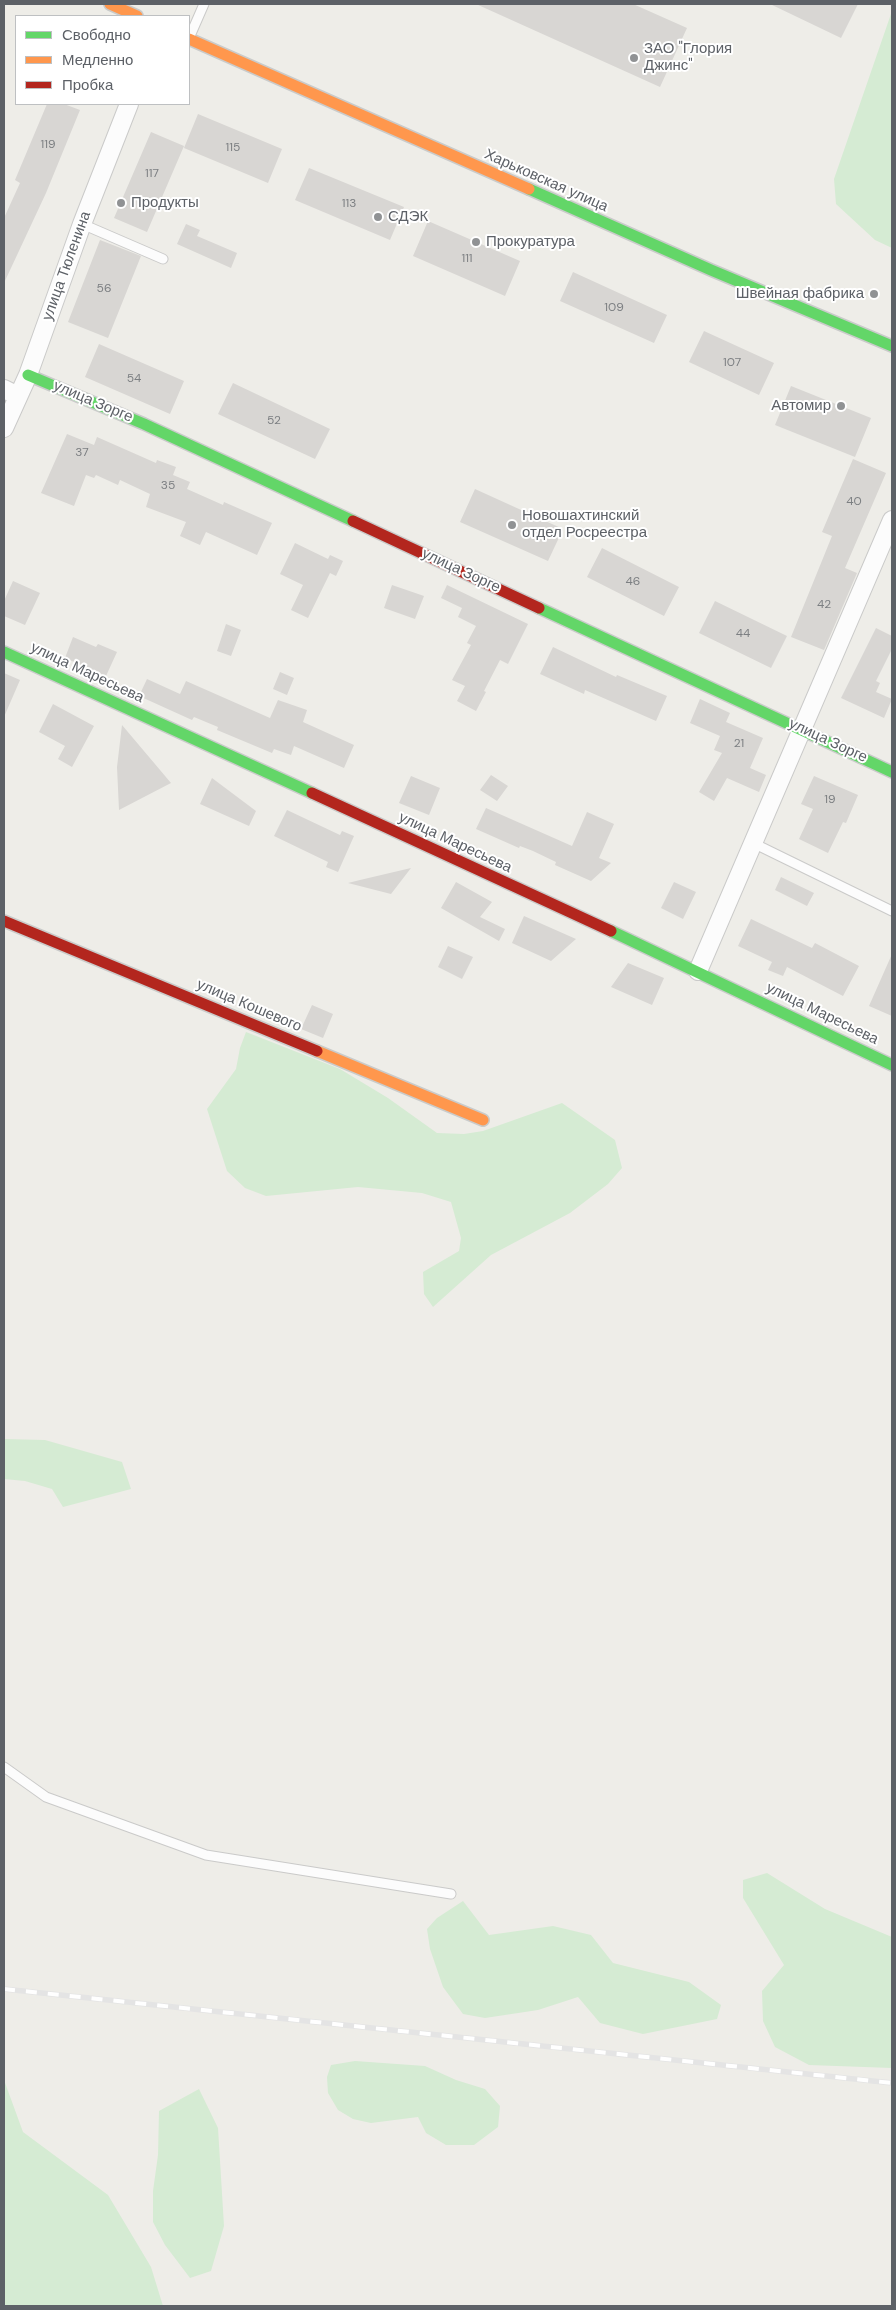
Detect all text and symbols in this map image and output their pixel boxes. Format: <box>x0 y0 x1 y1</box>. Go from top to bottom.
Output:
legend <box>15 15 190 105</box>
text: Свободно <box>62 25 131 45</box>
place label: ЗАО "Глория Джинс" <box>644 40 732 75</box>
text: Медленно <box>62 50 133 70</box>
marker: ЗАО "Глория Джинс" <box>628 52 640 64</box>
text: Пробка <box>62 75 113 95</box>
house number: 119 <box>40 138 56 152</box>
house number: 115 <box>226 141 240 155</box>
street label: Харьковская улица <box>481 146 611 216</box>
house number: 117 <box>145 167 159 181</box>
place label: Продукты <box>131 194 199 212</box>
marker: Продукты <box>115 197 127 209</box>
house number: 113 <box>342 197 356 211</box>
place label: СДЭК <box>388 208 428 226</box>
street label: улица Тюленина <box>39 209 95 323</box>
marker: СДЭК <box>372 211 384 223</box>
place label: Прокуратура <box>486 233 575 251</box>
marker: Прокуратура <box>470 236 482 248</box>
house number: 111 <box>461 252 473 266</box>
house number: 56 <box>97 282 111 296</box>
place label: Швейная фабрика <box>736 285 864 303</box>
marker: Швейная фабрика <box>868 288 880 300</box>
house number: 109 <box>604 301 624 315</box>
house number: 107 <box>723 356 741 370</box>
house number: 54 <box>127 372 141 386</box>
street label: улица Зорге <box>51 377 135 427</box>
place label: Автомир <box>771 397 831 415</box>
marker: Автомир <box>835 400 847 412</box>
house number: 52 <box>267 414 281 428</box>
house number: 37 <box>75 446 89 460</box>
house number: 35 <box>161 479 175 493</box>
house number: 40 <box>846 495 862 509</box>
place label: Новошахтинский отдел Росреестра <box>522 507 647 542</box>
marker: Новошахтинский отдел Росреестра <box>506 519 518 531</box>
street label: улица Зорге <box>419 545 503 597</box>
house number: 46 <box>626 575 640 589</box>
house number: 42 <box>817 598 831 612</box>
house number: 44 <box>736 627 750 641</box>
street label: улица Маресьева <box>28 639 146 707</box>
street label: улица Зорге <box>786 715 870 767</box>
house number: 21 <box>734 737 744 751</box>
house number: 19 <box>824 793 836 807</box>
street label: улица Маресьева <box>396 809 514 877</box>
street label: улица Кошевого <box>194 976 304 1036</box>
street label: улица Маресьева <box>763 979 881 1049</box>

